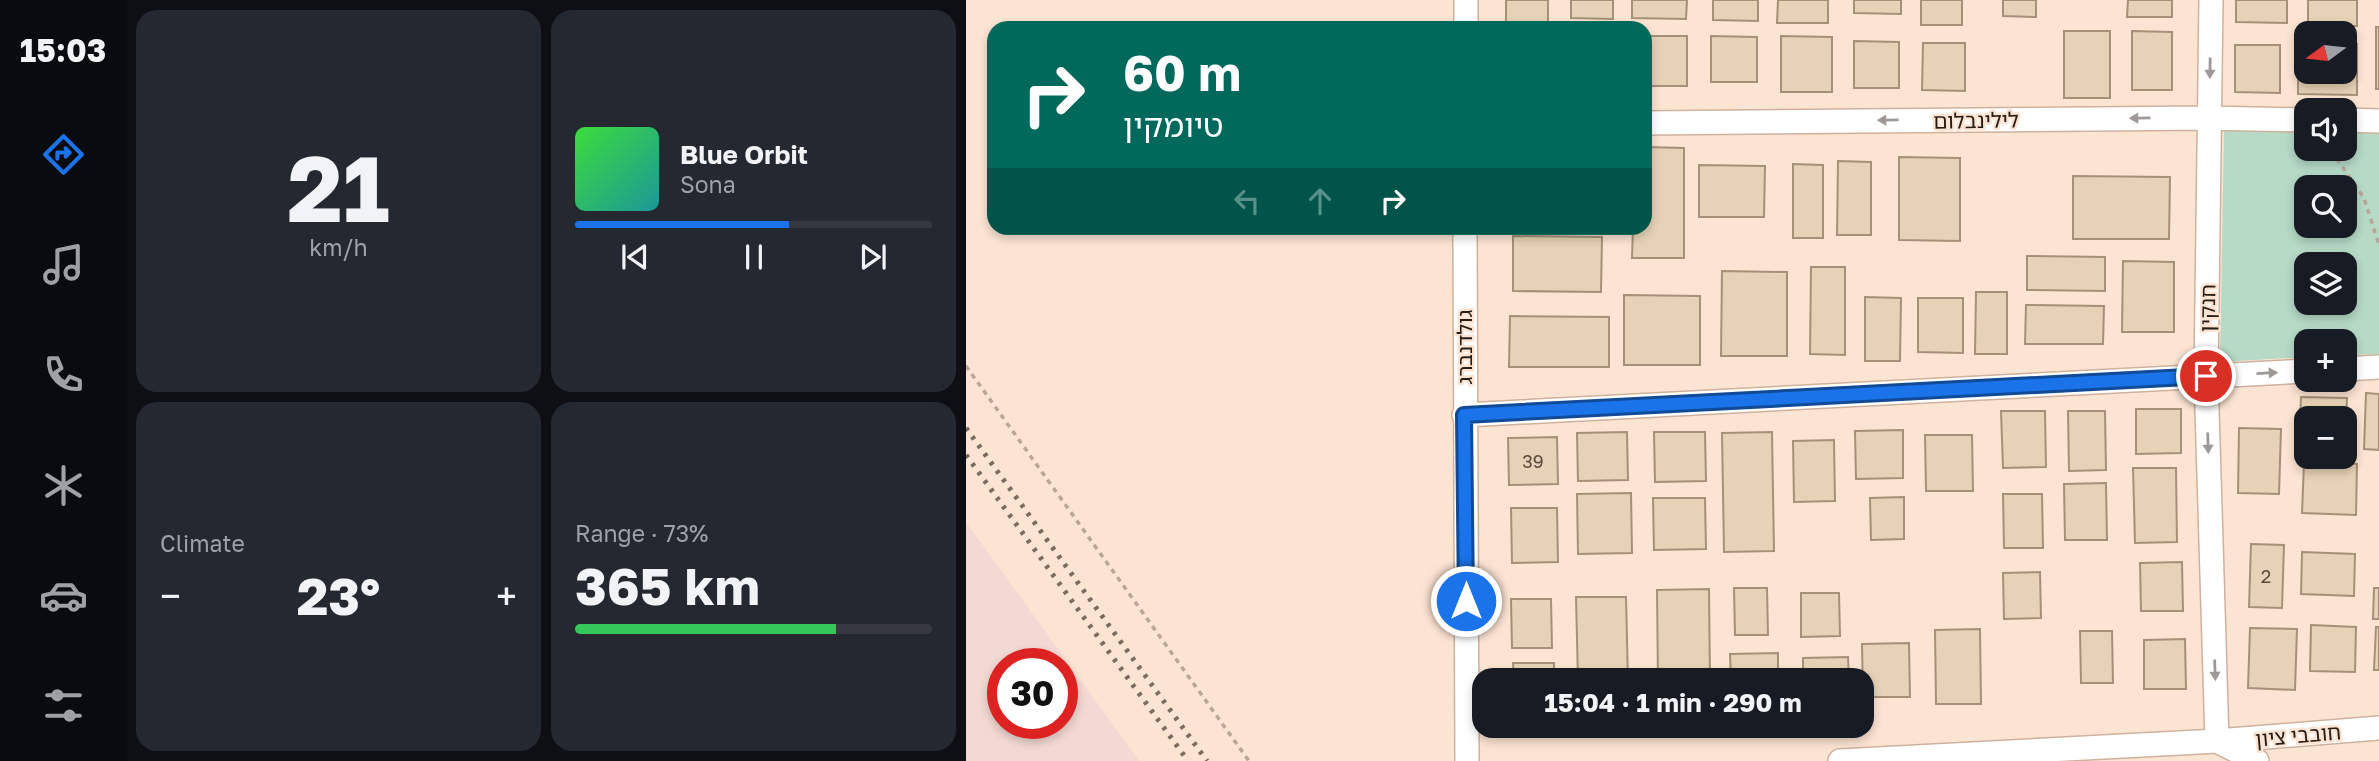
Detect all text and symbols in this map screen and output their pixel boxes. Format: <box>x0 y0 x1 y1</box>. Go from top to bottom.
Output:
north arrow <box>2294 21 2357 84</box>
map controls <box>2294 21 2357 469</box>
text: 15:03 <box>20 31 106 69</box>
text: 60 m <box>1123 43 1241 102</box>
icon: right <box>1008 49 1099 140</box>
one-way arrow <box>2204 57 2216 79</box>
button: sound <box>2294 98 2357 161</box>
text: טיומקין <box>1123 106 1224 144</box>
street label: לילינבלום <box>1933 106 2019 134</box>
one-way arrow <box>2129 112 2151 124</box>
one-way arrow <box>1877 115 1899 126</box>
icon: directions <box>39 130 88 179</box>
text: 21 <box>287 133 390 242</box>
text: Blue Orbit <box>680 139 808 170</box>
text: Sona <box>680 170 736 198</box>
button: search <box>2294 175 2357 238</box>
icon: left <box>1228 182 1266 220</box>
icon: ahead <box>1301 182 1339 220</box>
icon: right <box>1374 182 1412 220</box>
text: km/h <box>309 233 368 261</box>
icon: previous <box>616 238 654 276</box>
icon: pause <box>735 238 773 276</box>
icon: next <box>854 238 892 276</box>
icon: music <box>39 240 88 289</box>
button: layers <box>2294 252 2357 315</box>
street label: חנקין <box>2194 284 2220 332</box>
street label: גולדנברג <box>1451 309 1477 384</box>
button: + <box>2294 329 2357 392</box>
pin <box>2176 346 2236 406</box>
icon: phone <box>39 350 88 399</box>
icon: arrive <box>2187 357 2225 395</box>
one-way arrow <box>2256 367 2278 378</box>
button: − <box>2294 406 2357 469</box>
one-way arrow <box>2203 432 2214 454</box>
house number: 39 <box>1522 450 1544 472</box>
icon: climate <box>39 461 88 510</box>
text: Range · 73% <box>575 519 708 547</box>
text: Climate <box>160 529 245 557</box>
text: 365 km <box>575 554 760 616</box>
text: 23° <box>297 564 380 626</box>
position arrow <box>1429 564 1503 638</box>
house number: 2 <box>2261 565 2271 587</box>
icon: car <box>39 571 88 620</box>
text: − <box>160 573 181 618</box>
text: + <box>496 573 517 618</box>
speed limit sign: 30 <box>987 648 1078 739</box>
one-way arrow <box>2209 659 2221 681</box>
icon: filters <box>39 681 88 730</box>
text: 15:04 · 1 min · 290 m <box>1544 687 1802 718</box>
street label: חובבי ציון <box>2254 718 2342 752</box>

